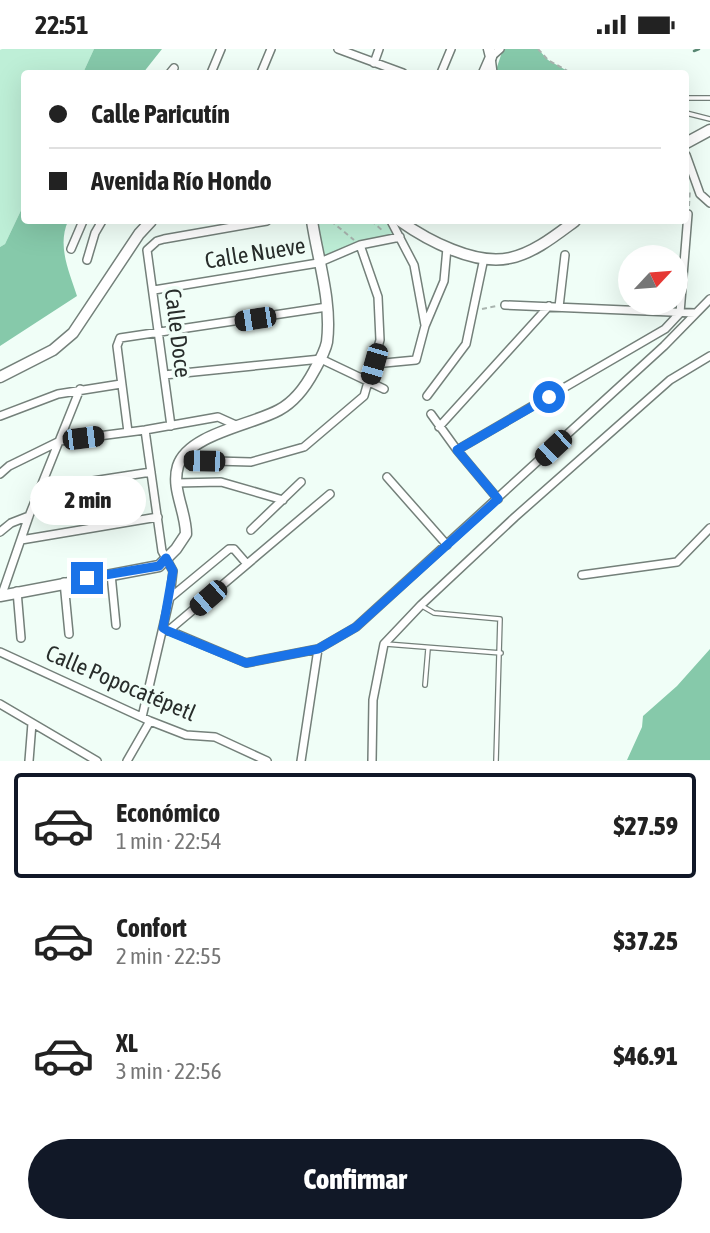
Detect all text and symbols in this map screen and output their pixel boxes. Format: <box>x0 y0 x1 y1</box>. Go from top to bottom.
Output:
text: 22:51 <box>35 10 89 40</box>
text: Calle Paricutín <box>91 99 230 129</box>
text: Avenida Río Hondo <box>91 166 272 196</box>
street label: Calle Nueve <box>203 232 307 274</box>
north arrow <box>618 245 688 315</box>
map controls <box>618 245 688 315</box>
street label: Calle Doce <box>160 287 196 379</box>
car <box>233 305 278 333</box>
car <box>359 341 390 387</box>
route start <box>533 381 565 413</box>
car <box>61 425 106 451</box>
car <box>531 426 576 470</box>
car <box>183 450 226 472</box>
callout: 2 min <box>29 477 145 525</box>
text: 2 min <box>65 487 111 513</box>
route end <box>71 562 103 594</box>
car <box>186 576 231 620</box>
street label: Calle Popocatépetl <box>42 640 200 726</box>
icon: car <box>32 794 95 857</box>
text: Económico <box>116 798 220 828</box>
text: $27.59 <box>614 811 678 841</box>
text: 1 min · 22:54 <box>116 828 222 854</box>
icon: car <box>32 909 95 972</box>
text: Confort <box>116 913 187 943</box>
text: $37.25 <box>614 926 678 956</box>
text: 2 min · 22:55 <box>116 943 222 969</box>
icon: car <box>32 1024 95 1087</box>
text: XL <box>116 1028 138 1058</box>
text: $46.91 <box>614 1041 678 1071</box>
text: 3 min · 22:56 <box>116 1058 222 1084</box>
button: Confirmar <box>28 1139 682 1219</box>

